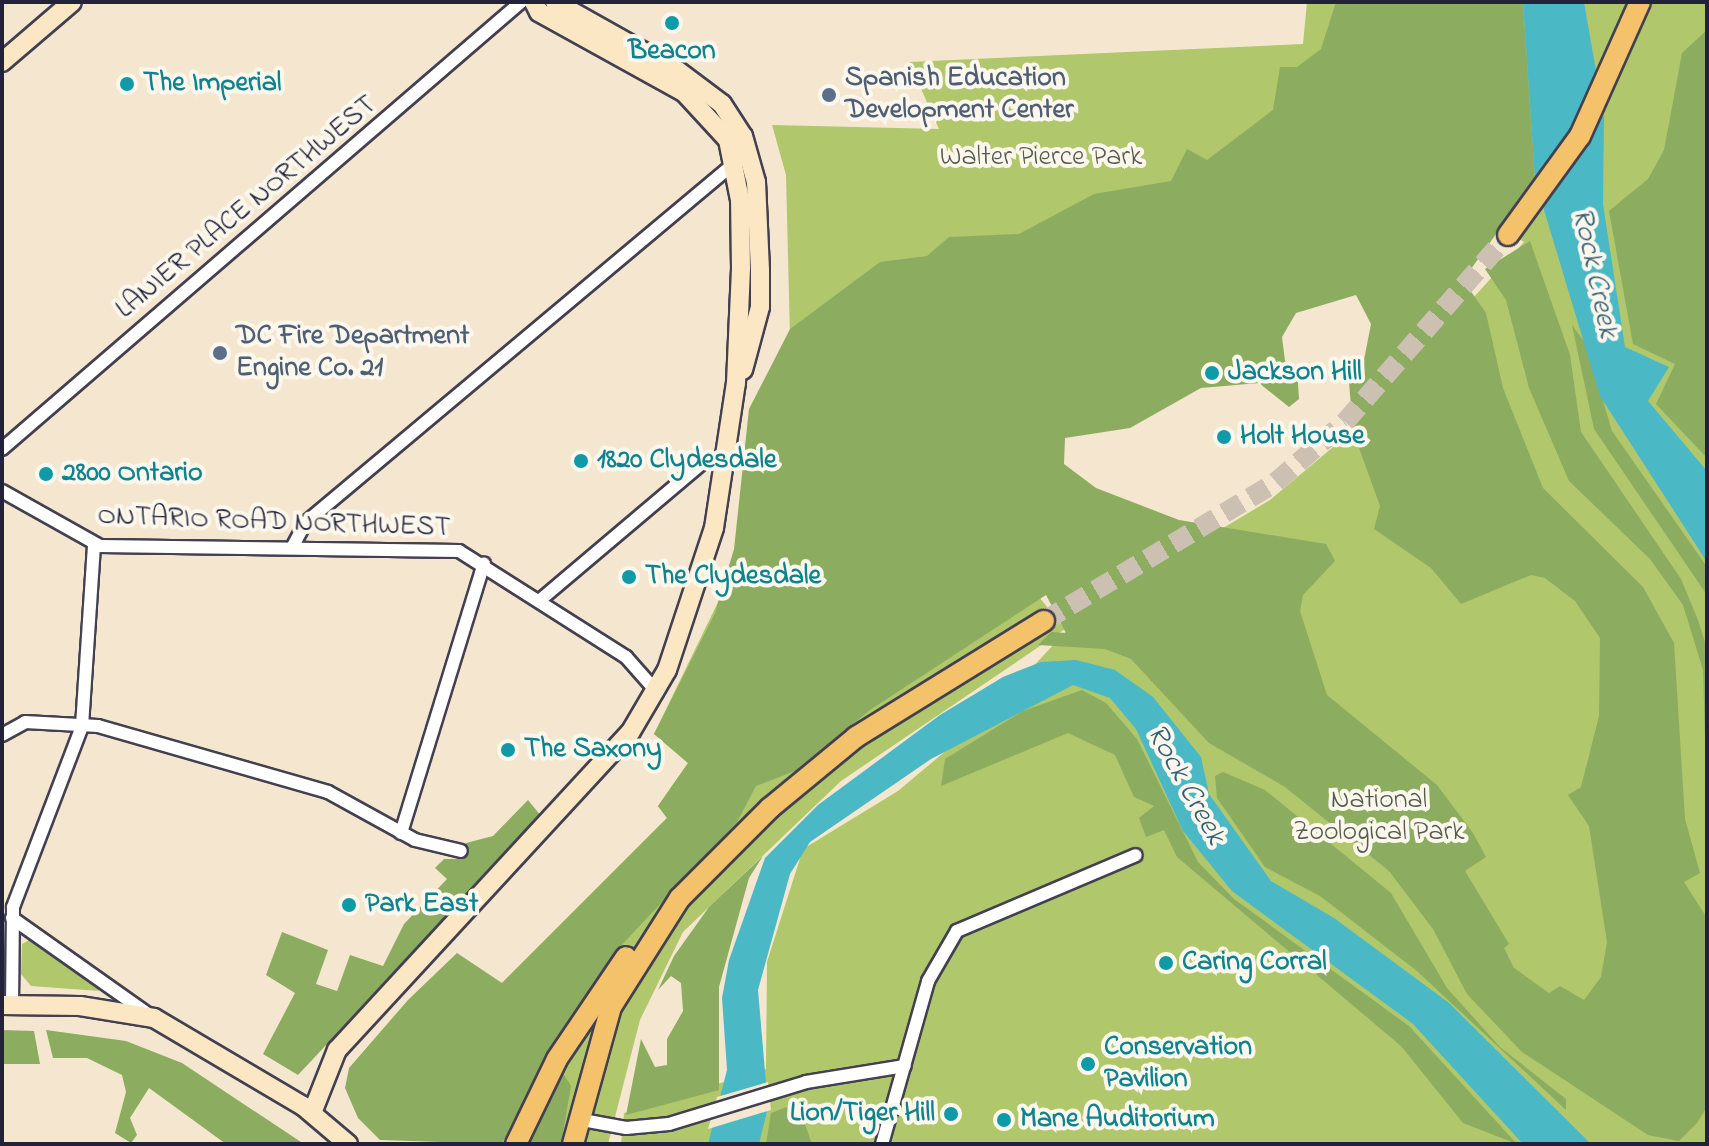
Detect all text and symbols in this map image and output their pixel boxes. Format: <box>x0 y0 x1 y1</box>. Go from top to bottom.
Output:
marker: Beacon <box>663 14 681 32</box>
place label: Beacon <box>628 35 716 69</box>
place label: Spanish Education Development Center <box>845 62 1074 128</box>
place label: The Imperial <box>143 67 282 101</box>
marker: The Imperial <box>118 75 136 93</box>
marker: Spanish Education Development Center <box>820 86 838 104</box>
street label: LANIER PLACE NORTHWEST <box>110 89 384 327</box>
park label: Walter Pierce Park <box>940 141 1142 175</box>
water label: Rock Creek <box>1563 205 1625 341</box>
place label: DC Fire Department Engine Co. 21 <box>236 320 469 386</box>
marker: DC Fire Department Engine Co. 21 <box>211 344 229 362</box>
place label: Jackson Hill <box>1228 356 1362 390</box>
marker: Jackson Hill <box>1203 364 1221 382</box>
place label: Holt House <box>1240 420 1365 454</box>
marker: Holt House <box>1215 428 1233 446</box>
place label: 1820 Clydesdale <box>597 444 777 478</box>
marker: 1820 Clydesdale <box>572 452 590 470</box>
place label: 2800 Ontario <box>62 457 203 491</box>
marker: 2800 Ontario <box>37 465 55 483</box>
street label: ONTARIO ROAD NORTHWEST <box>97 500 451 546</box>
place label: The Clydesdale <box>645 560 821 594</box>
marker: The Clydesdale <box>620 568 638 586</box>
water label: Rock Creek <box>1137 719 1233 851</box>
place label: The Saxony <box>524 733 662 767</box>
marker: The Saxony <box>499 741 517 759</box>
park label: National Zoological Park <box>1294 784 1464 850</box>
place label: Park East <box>365 888 478 922</box>
marker: Park East <box>340 896 358 914</box>
place label: Caring Corral <box>1182 946 1327 980</box>
marker: Caring Corral <box>1157 954 1175 972</box>
place label: Conservation Pavilion <box>1104 1031 1252 1097</box>
marker: Conservation Pavilion <box>1079 1055 1097 1073</box>
place label: Lion/Tiger Hill <box>790 1097 935 1131</box>
place label: Mane Auditorium <box>1020 1103 1215 1137</box>
marker: Lion/Tiger Hill <box>942 1105 960 1123</box>
marker: Mane Auditorium <box>995 1111 1013 1129</box>

